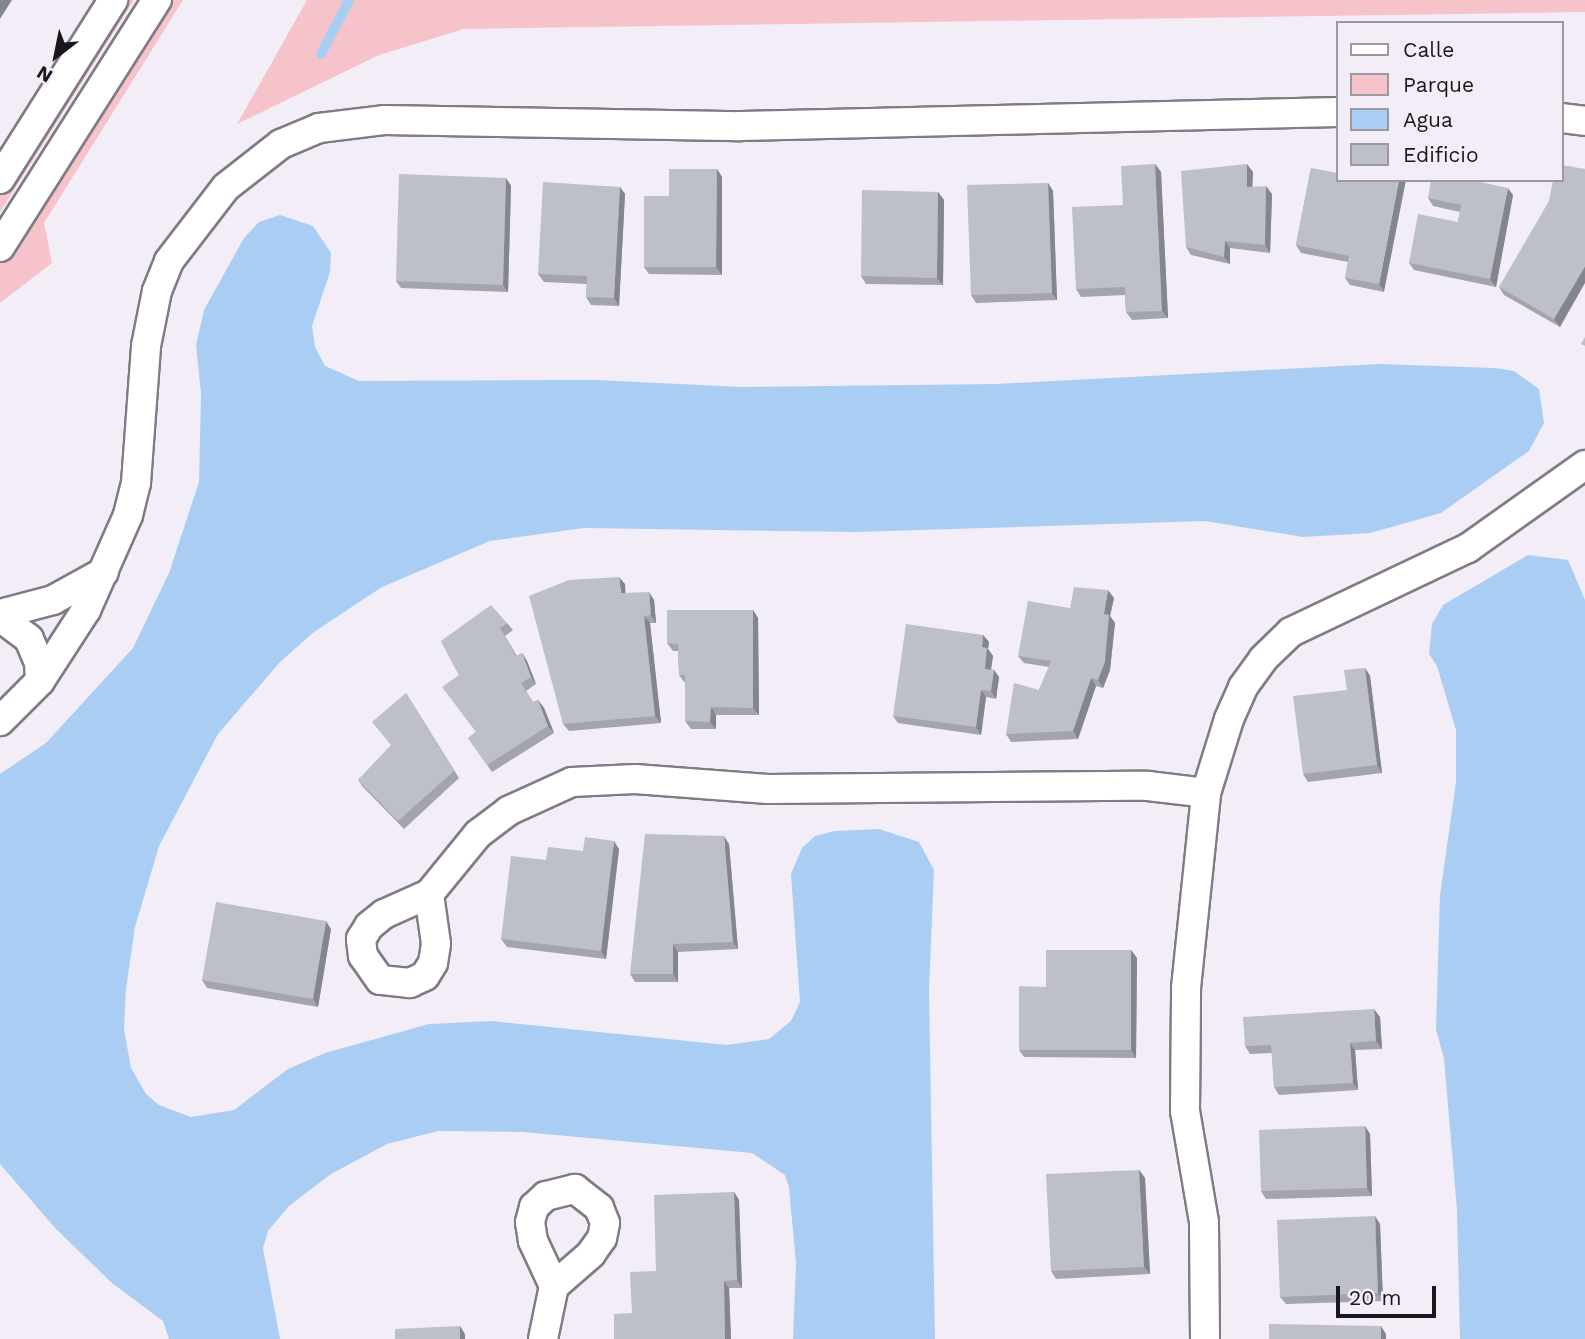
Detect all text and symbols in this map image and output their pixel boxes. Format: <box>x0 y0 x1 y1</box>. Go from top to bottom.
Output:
north arrow <box>21 21 91 91</box>
legend <box>1336 21 1564 182</box>
text: Calle <box>1403 37 1454 62</box>
text: N <box>33 61 57 88</box>
text: Parque <box>1403 72 1474 97</box>
text: Agua <box>1403 107 1453 132</box>
text: Edificio <box>1403 142 1479 167</box>
scale bar <box>1340 1272 1440 1316</box>
text: 20 m <box>1349 1285 1401 1310</box>

